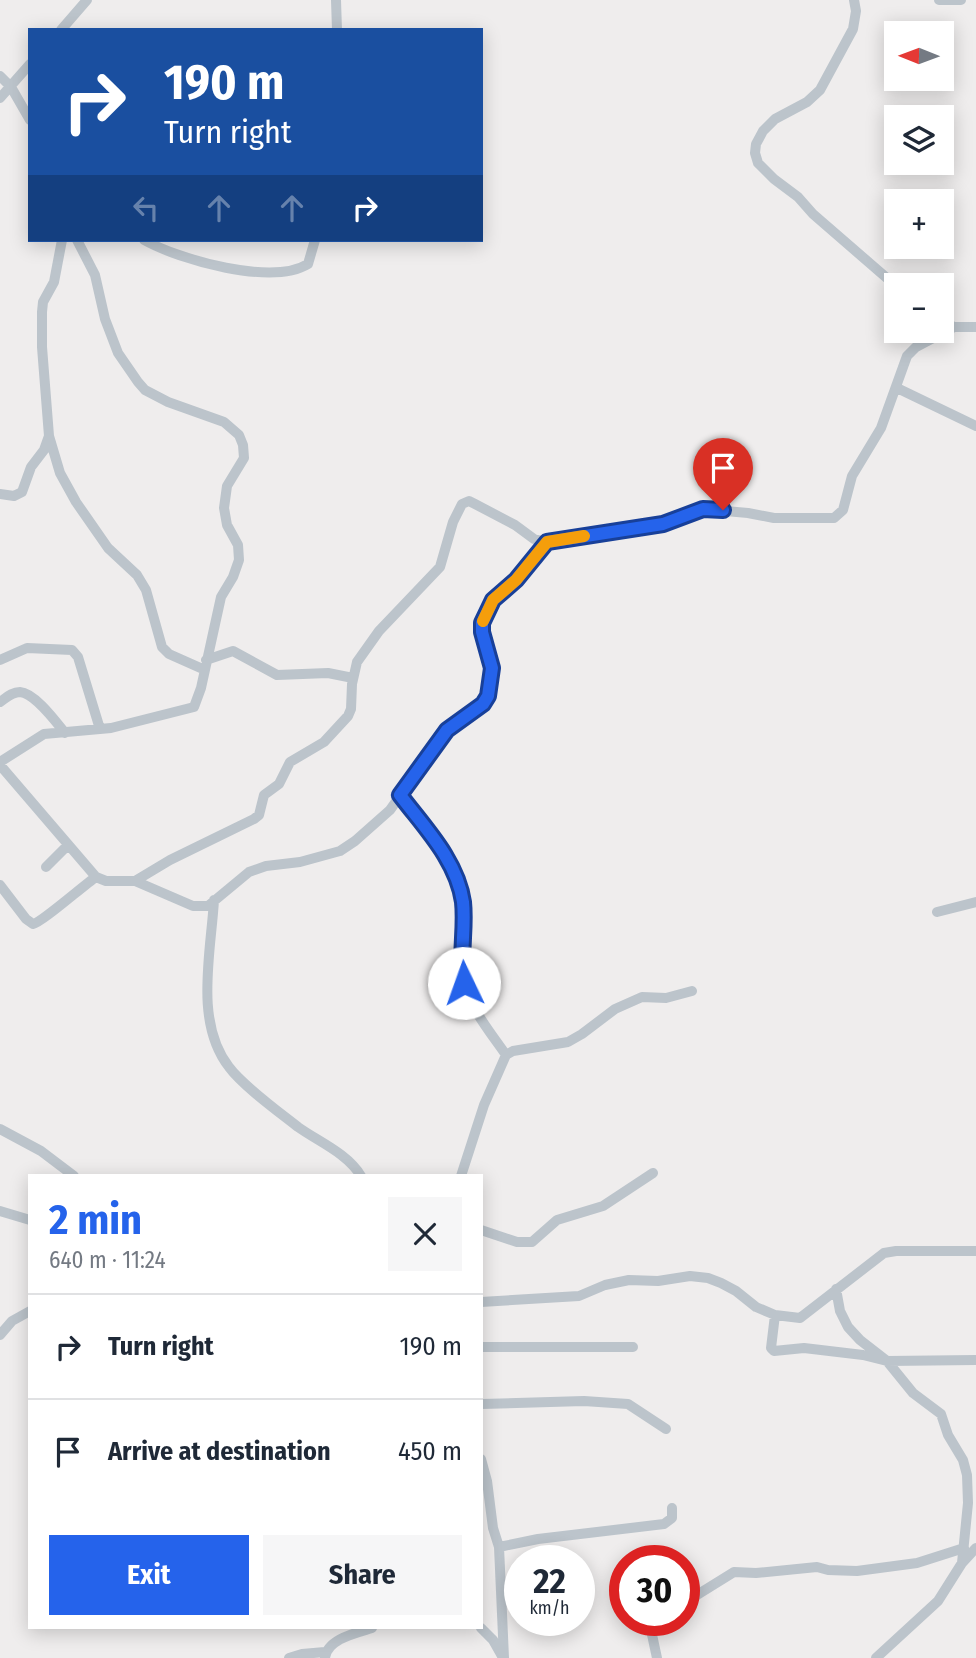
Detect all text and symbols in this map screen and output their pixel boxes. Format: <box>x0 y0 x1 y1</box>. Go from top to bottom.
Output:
north arrow <box>884 21 954 91</box>
map controls <box>884 21 954 343</box>
text: 190 m <box>164 53 284 112</box>
icon: right <box>49 56 140 147</box>
button: layers <box>884 105 954 175</box>
text: Turn right <box>164 113 291 151</box>
icon: left <box>127 189 165 227</box>
icon: ahead <box>200 189 238 227</box>
icon: ahead <box>273 189 311 227</box>
icon: right <box>346 189 384 227</box>
button: + <box>884 189 954 259</box>
button: − <box>884 273 954 343</box>
pin <box>693 438 753 510</box>
icon: arrive <box>704 449 742 487</box>
position arrow <box>427 946 501 1020</box>
text: 2 min <box>49 1195 142 1245</box>
button: close <box>388 1197 462 1271</box>
text: 640 m · 11:24 <box>49 1246 166 1274</box>
icon: right <box>49 1328 87 1366</box>
text: Turn right <box>108 1331 214 1362</box>
text: 190 m <box>400 1331 462 1362</box>
icon: arrive <box>49 1433 87 1471</box>
text: Arrive at destination <box>108 1436 331 1467</box>
text: 450 m <box>398 1436 462 1467</box>
button: Exit <box>49 1535 249 1615</box>
button: Share <box>263 1535 462 1615</box>
speed limit sign: 30 <box>609 1545 700 1636</box>
text: 22 <box>533 1560 566 1602</box>
text: km/h <box>529 1597 570 1619</box>

